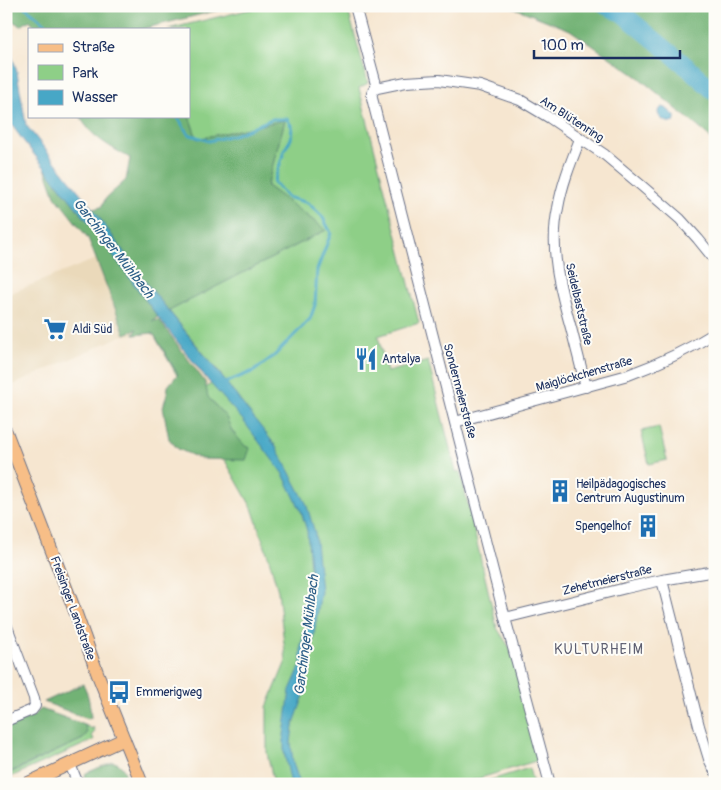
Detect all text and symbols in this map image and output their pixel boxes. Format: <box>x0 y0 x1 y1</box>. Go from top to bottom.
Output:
legend <box>28 28 190 118</box>
scale bar <box>534 28 680 60</box>
text: 100 m <box>541 36 584 55</box>
text: Straße <box>72 38 115 57</box>
text: Park <box>72 64 99 83</box>
text: Wasser <box>72 88 119 107</box>
street label: Am Blütenring <box>537 93 606 146</box>
water label: Garchinger Mühlbach <box>70 195 158 302</box>
street label: Seidelbaststraße <box>562 261 595 347</box>
supermarket icon: Aldi Süd <box>42 316 68 342</box>
place label: Aldi Süd <box>72 322 112 337</box>
street label: Sondermeierstraße <box>440 342 479 440</box>
restaurant icon: Antalya <box>353 346 379 372</box>
place label: Antalya <box>382 352 421 367</box>
street label: Maiglöckchenstraße <box>534 354 634 395</box>
place label: Heilpädagogisches Centrum Augustinum <box>576 477 685 506</box>
building icon: Heilpädagogisches Centrum Augustinum <box>547 478 573 504</box>
building icon: Spengelhof <box>635 513 661 539</box>
place label: Spengelhof <box>575 519 632 534</box>
street label: Freisinger Landstraße <box>47 554 98 662</box>
street label: Zehetmeierstraße <box>561 562 654 599</box>
water label: Garchinger Mühlbach <box>291 572 322 696</box>
district label: KULTURHEIM <box>554 641 644 658</box>
bus stop icon: Emmerigweg <box>106 679 132 705</box>
place label: Emmerigweg <box>136 685 202 700</box>

